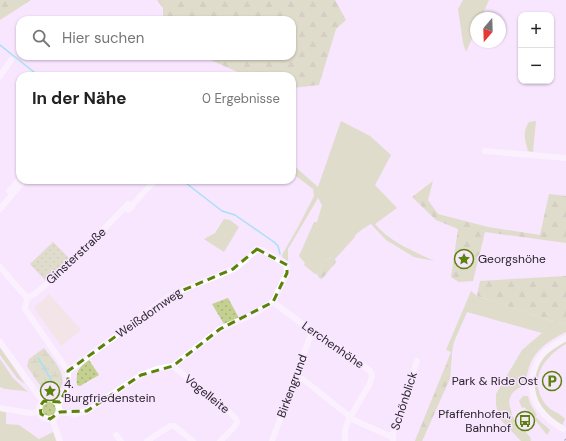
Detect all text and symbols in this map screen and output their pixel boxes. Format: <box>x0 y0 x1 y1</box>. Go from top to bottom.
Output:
north arrow <box>470 12 506 48</box>
map controls <box>518 12 554 84</box>
button: + <box>518 12 554 48</box>
search box <box>16 16 296 60</box>
icon: search <box>30 27 52 49</box>
text: Hier suchen <box>62 28 144 48</box>
button: − <box>518 48 554 84</box>
text: In der Nähe <box>32 87 127 109</box>
text: 0 Ergebnisse <box>202 90 280 107</box>
street label: Ginsterstraße <box>43 224 110 288</box>
place icon: Georgshöhe <box>453 248 475 270</box>
place label: Georgshöhe <box>478 251 546 267</box>
street label: Weißdornweg <box>113 284 185 342</box>
street label: Lerchenhöhe <box>299 318 367 372</box>
street label: Birkengrund <box>273 352 311 420</box>
street label: Schönblick <box>387 370 421 432</box>
parking icon: Park & Ride Ost <box>541 370 563 392</box>
street label: Vogelleite <box>181 371 233 417</box>
place label: Park & Ride Ost <box>452 373 538 389</box>
place label: 4. Burgfriedenstein <box>64 376 156 406</box>
place icon: 4. Burgfriedenstein <box>39 380 61 402</box>
place label: Pfaffenhofen, Bahnhof <box>438 406 511 436</box>
bus stop icon: Pfaffenhofen, Bahnhof <box>514 410 536 432</box>

